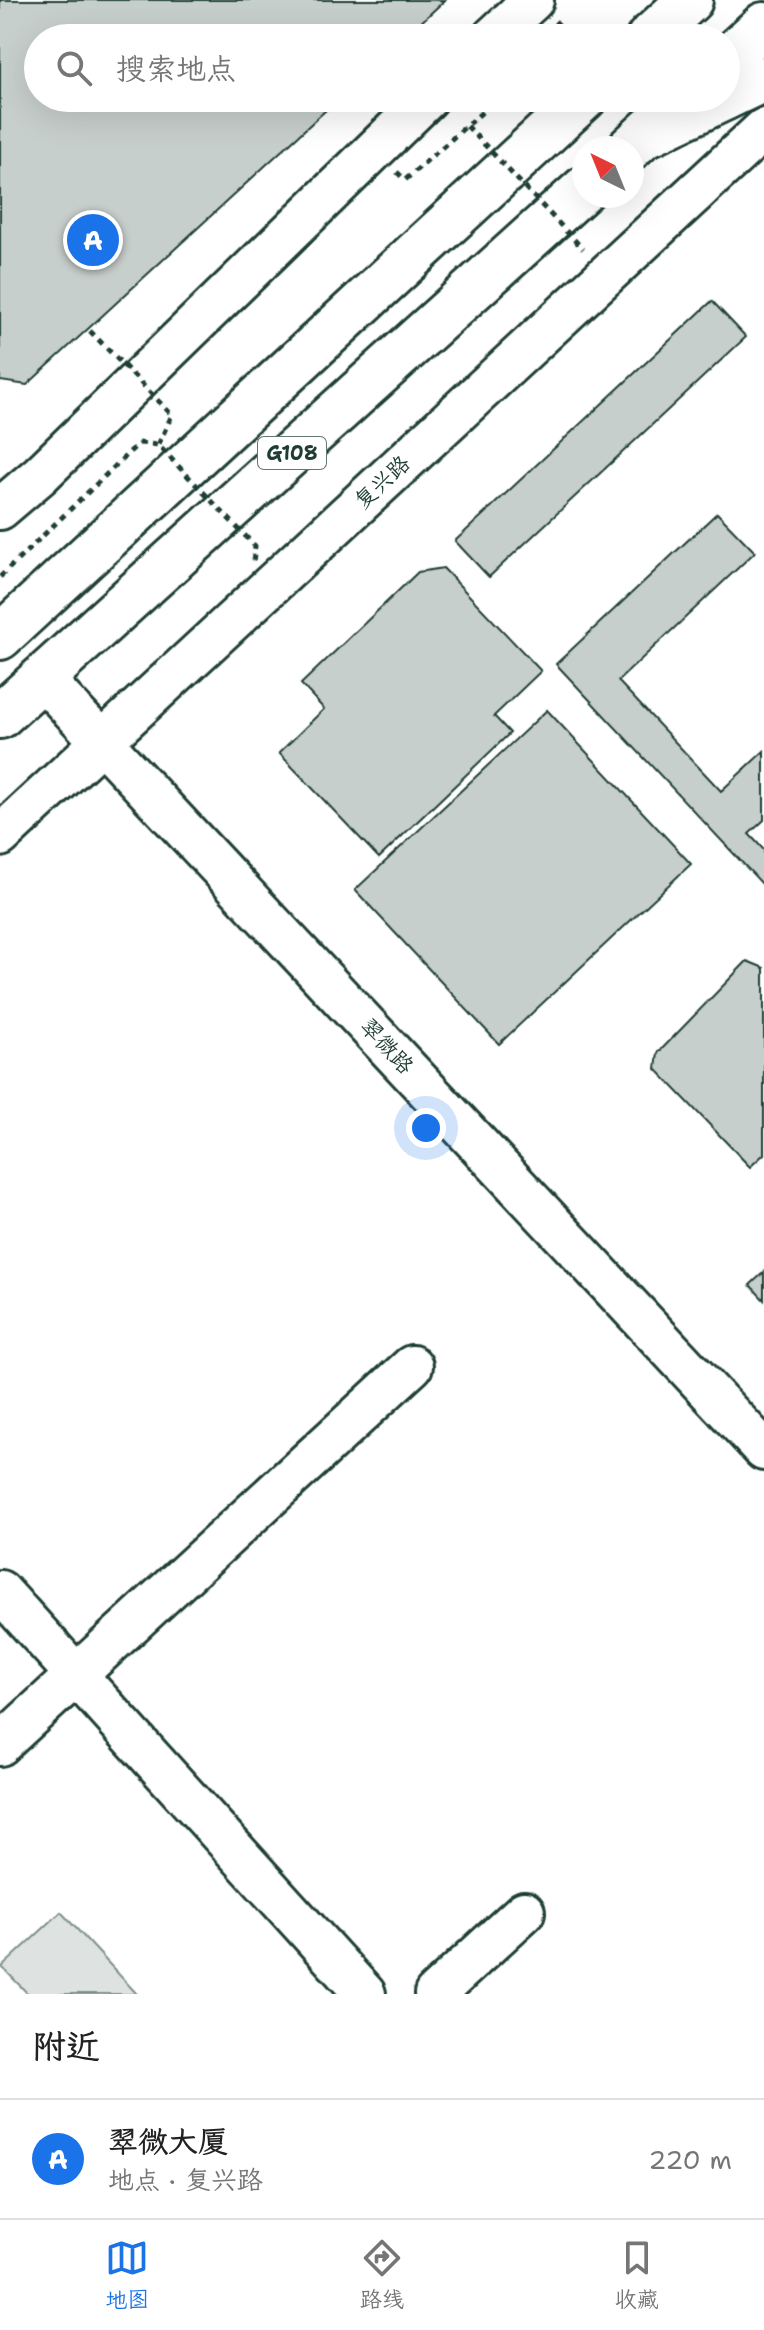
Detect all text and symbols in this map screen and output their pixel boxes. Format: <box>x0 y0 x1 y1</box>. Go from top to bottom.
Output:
search box <box>24 24 740 112</box>
icon: search <box>52 46 96 90</box>
text: 搜索地点 <box>116 48 236 89</box>
north arrow <box>572 136 644 208</box>
pin: A <box>67 210 119 270</box>
road number: G108 <box>258 437 326 469</box>
street label: 复兴路 <box>348 449 416 515</box>
street label: 翠微路 <box>354 1012 420 1080</box>
your location <box>406 1108 446 1148</box>
text: 附近 <box>32 2023 100 2069</box>
text: 翠微大厦 <box>108 2121 228 2162</box>
text: A <box>48 2142 68 2177</box>
text: 220 m <box>648 2142 732 2177</box>
text: 地点 · 复兴路 <box>108 2162 263 2197</box>
tab: 地图 <box>105 2236 149 2314</box>
tab: 路线 <box>360 2236 404 2314</box>
tab: 收藏 <box>615 2236 659 2314</box>

